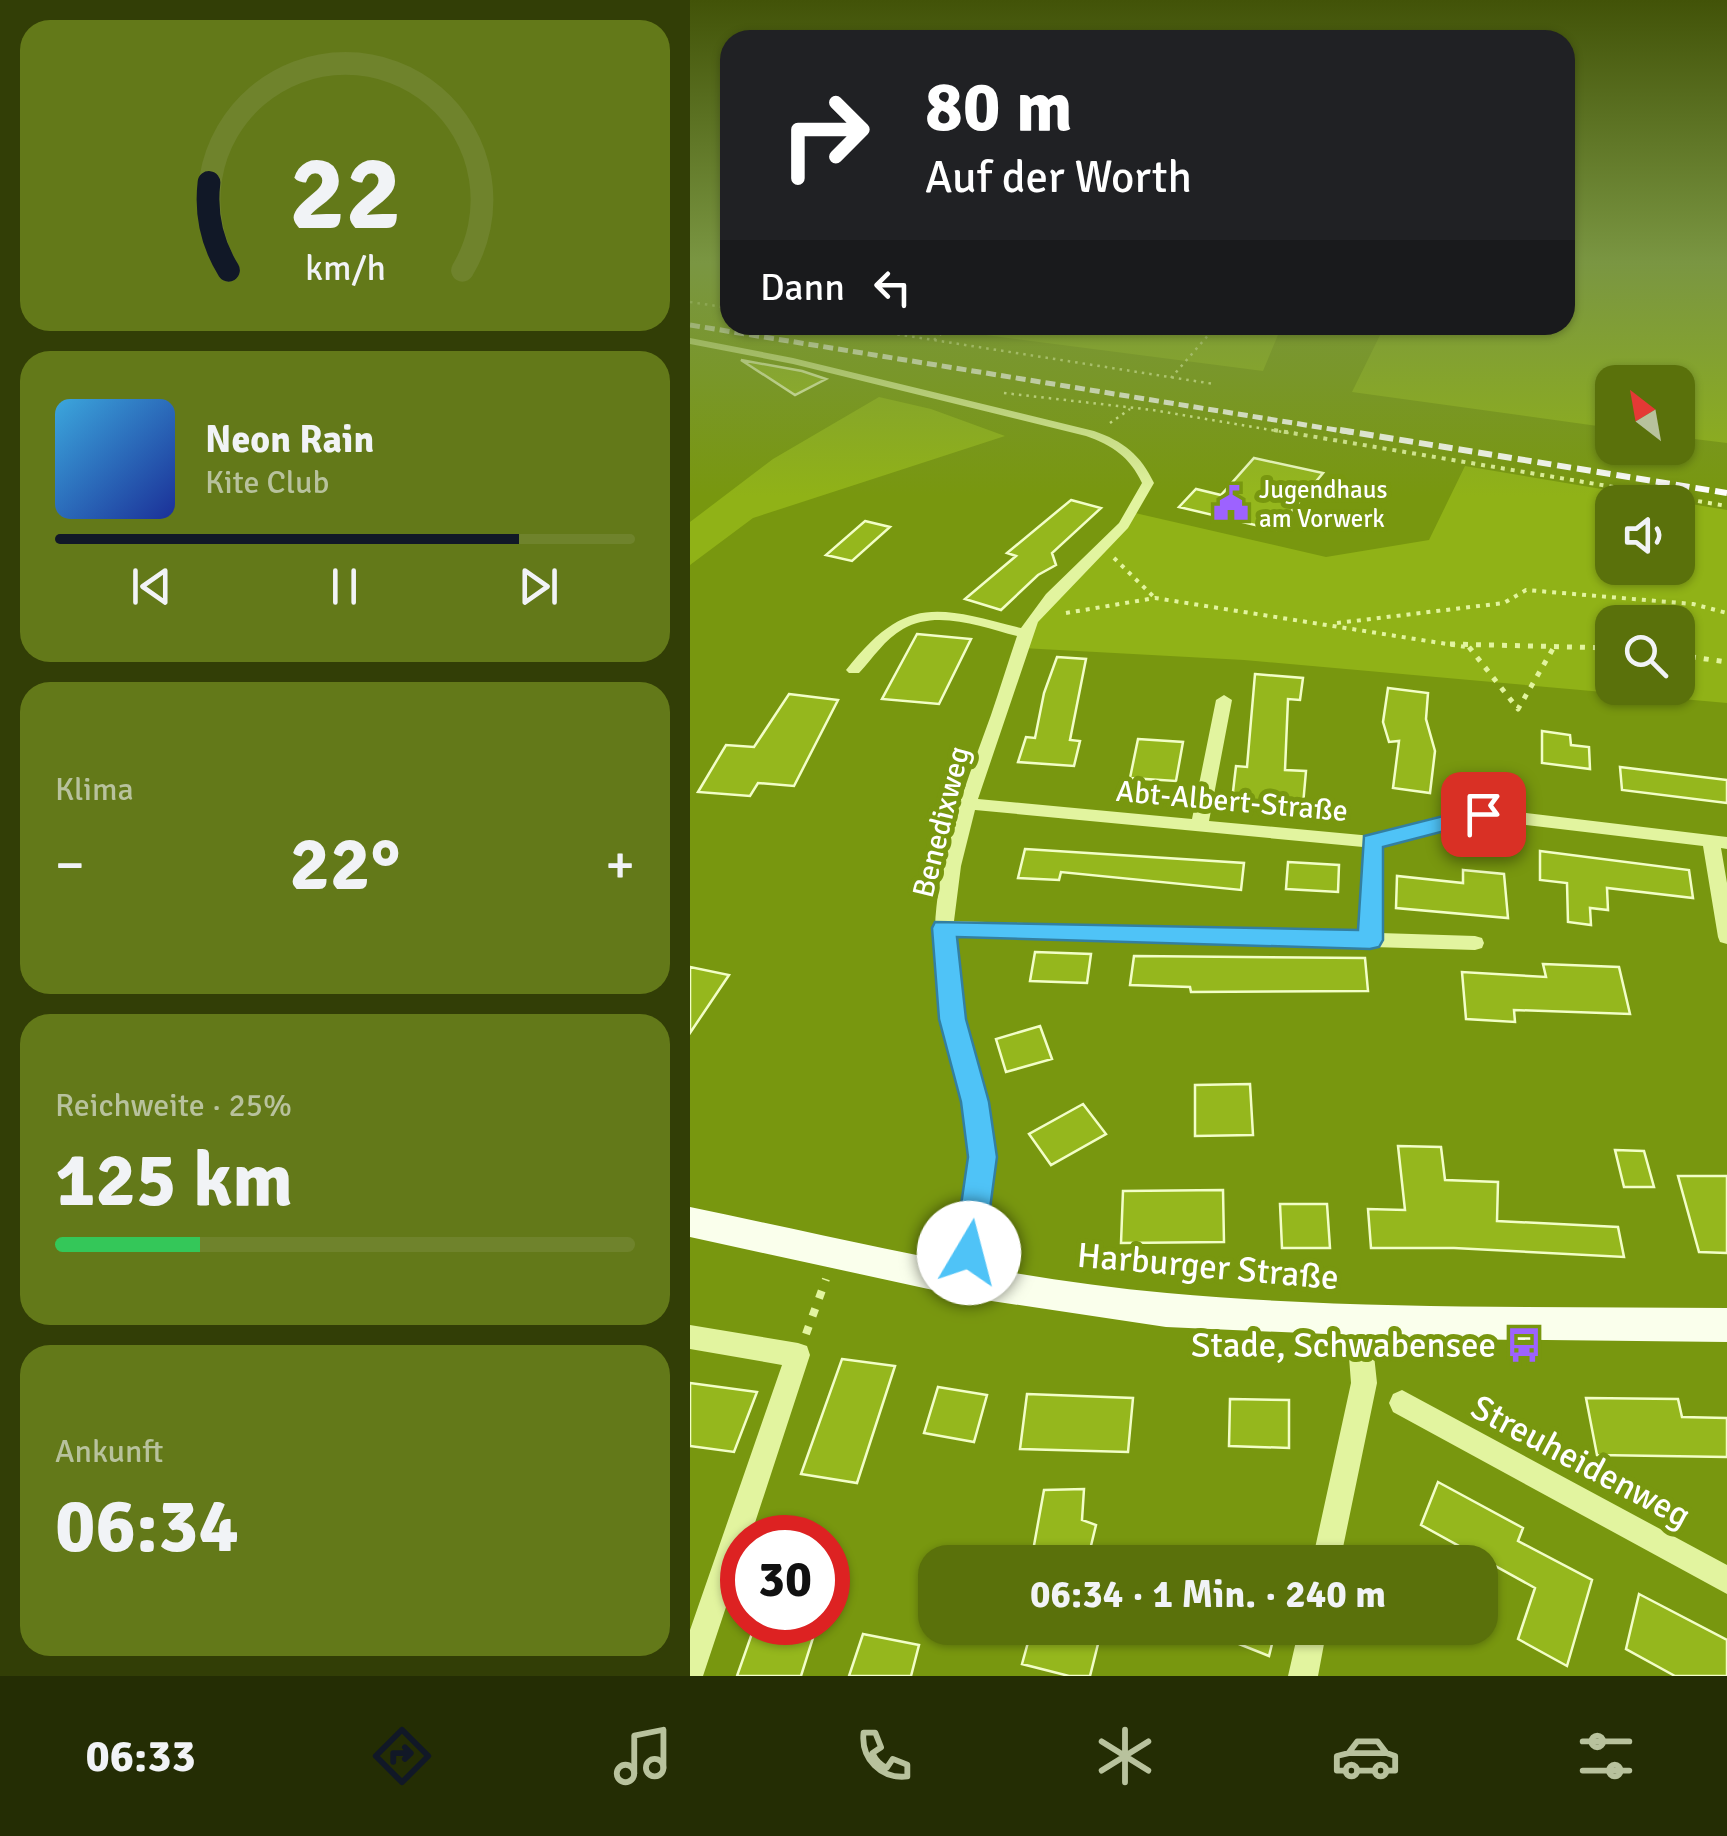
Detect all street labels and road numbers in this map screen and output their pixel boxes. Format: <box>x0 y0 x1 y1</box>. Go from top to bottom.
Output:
street label: Benedixweg <box>905 743 978 902</box>
street label: Abt-Albert-Straße <box>1115 773 1349 830</box>
street label: Harburger Straße <box>1075 1234 1341 1299</box>
street label: Streuheidenweg <box>1464 1386 1698 1537</box>

